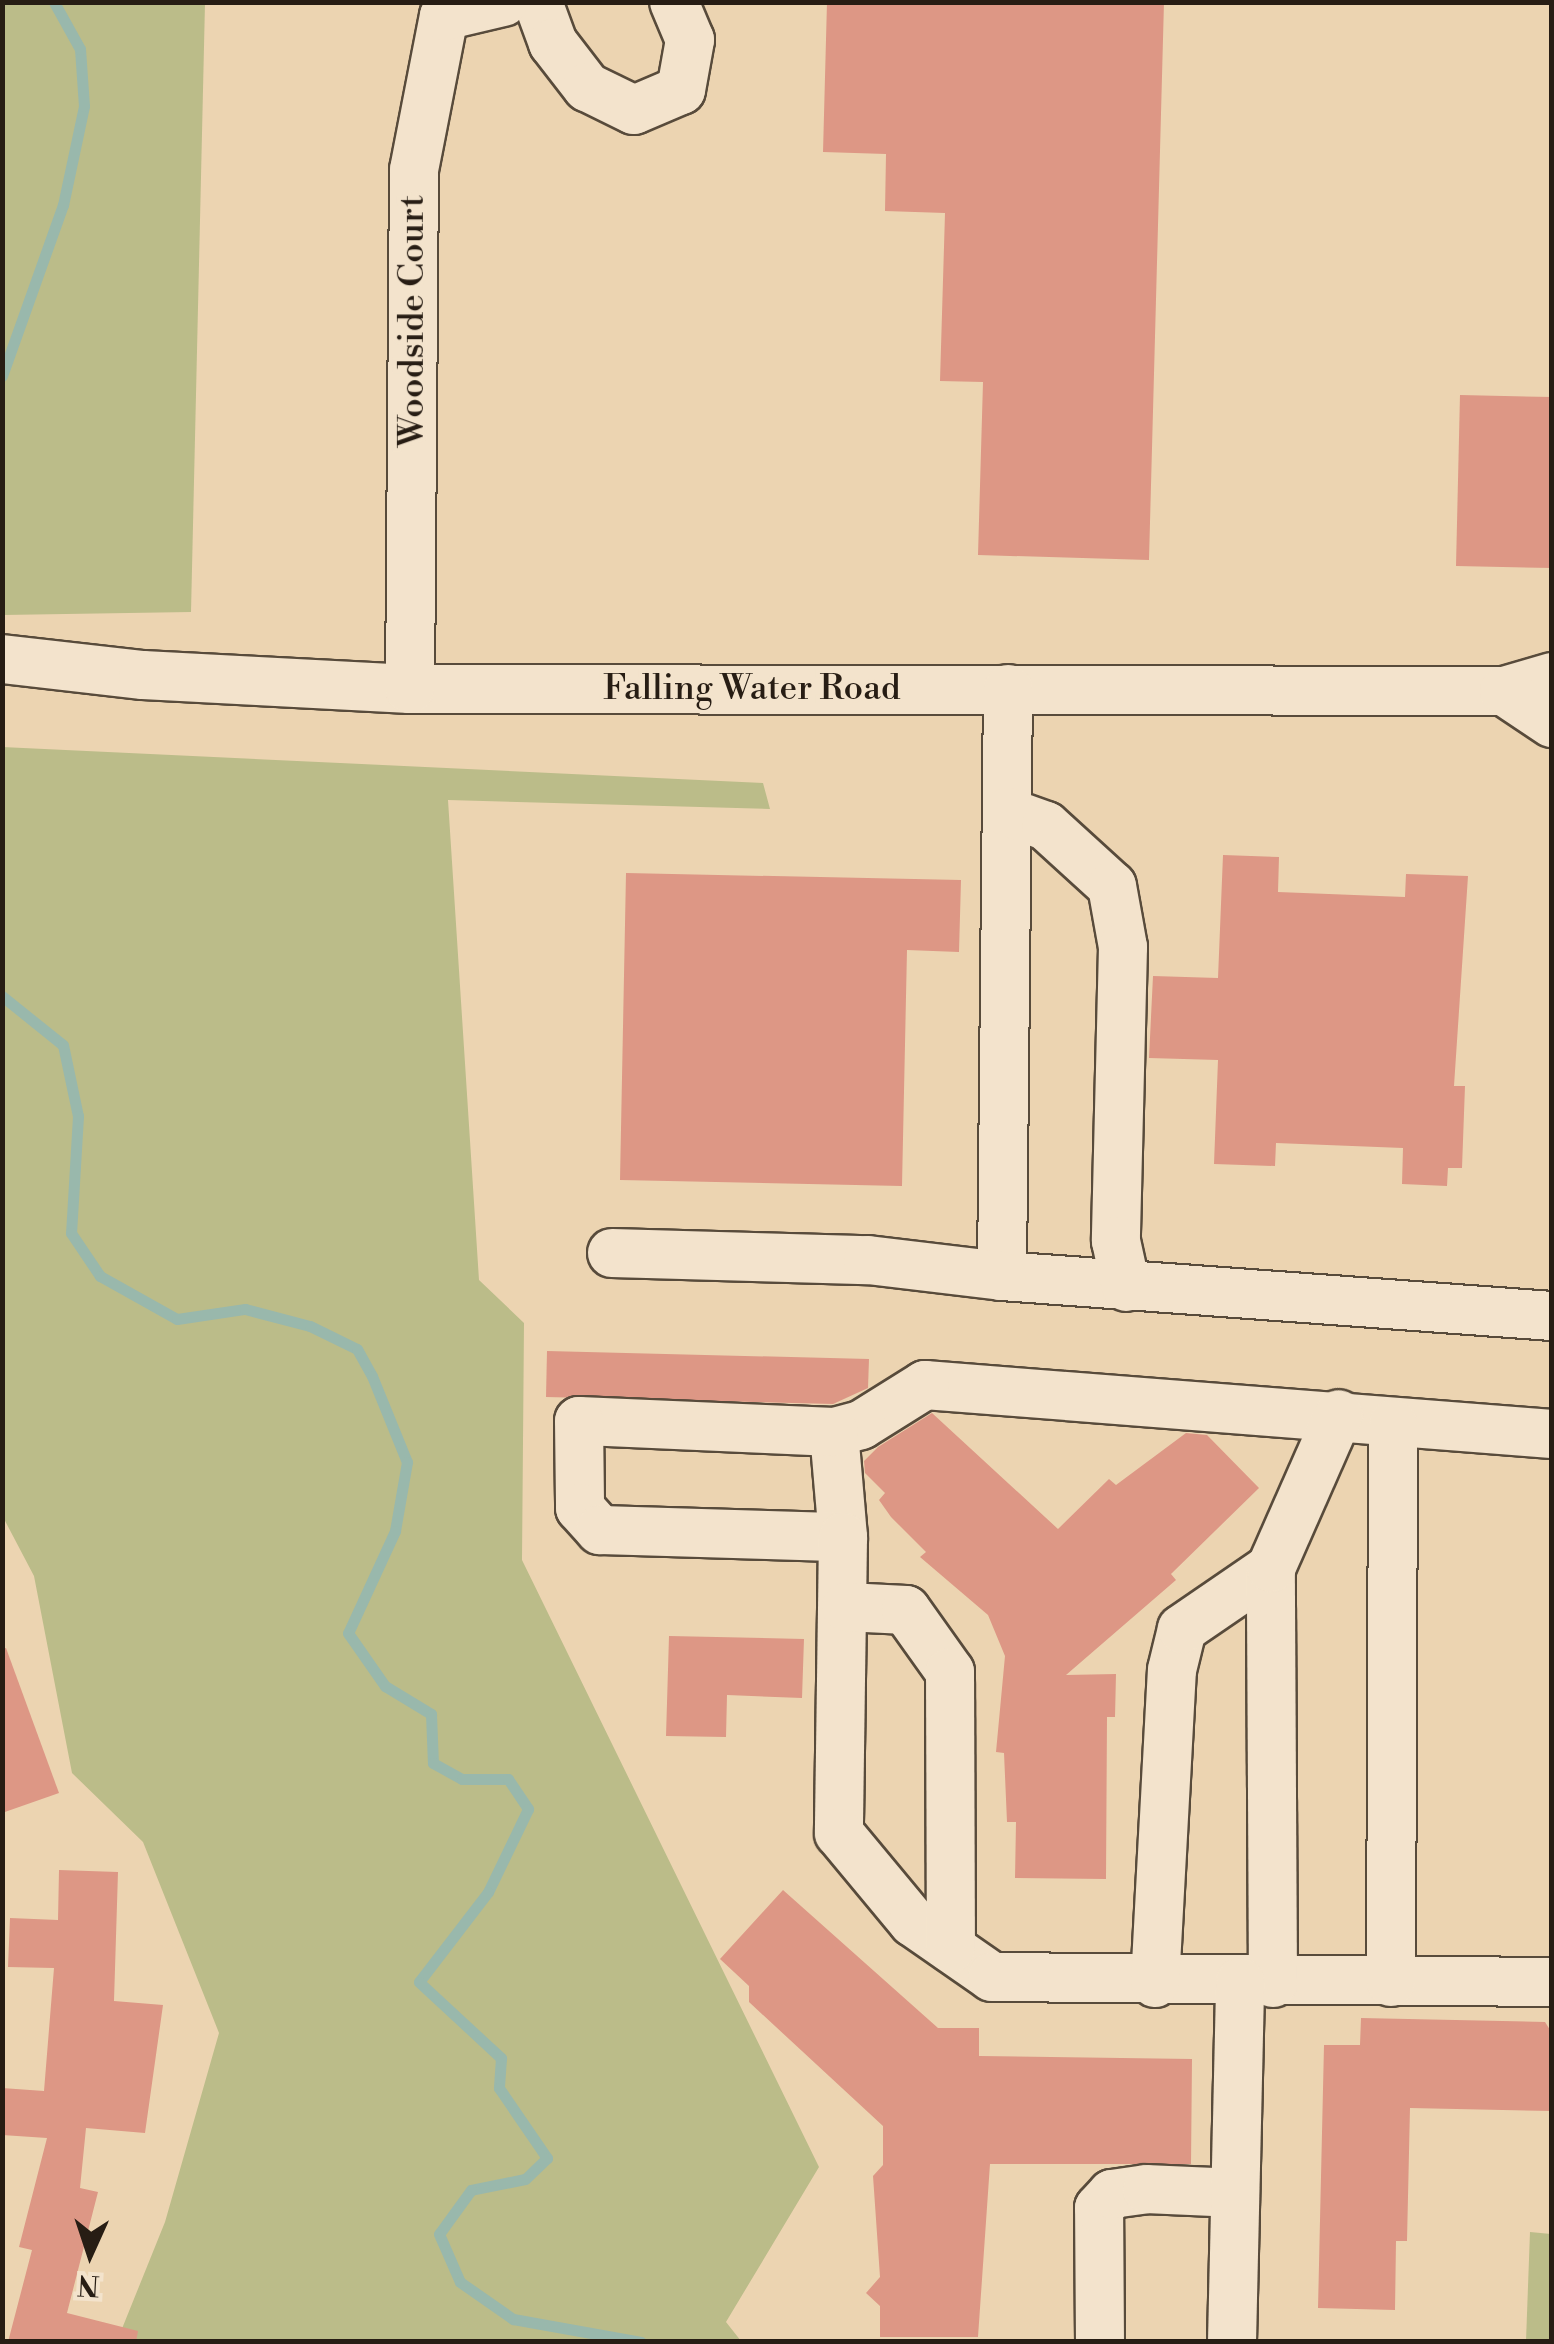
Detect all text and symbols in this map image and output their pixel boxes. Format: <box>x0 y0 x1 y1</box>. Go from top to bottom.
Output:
street label: Woodside Court <box>392 195 434 447</box>
street label: Falling Water Road <box>603 668 901 710</box>
north arrow <box>40 2204 140 2304</box>
text: N <box>76 2266 100 2303</box>

